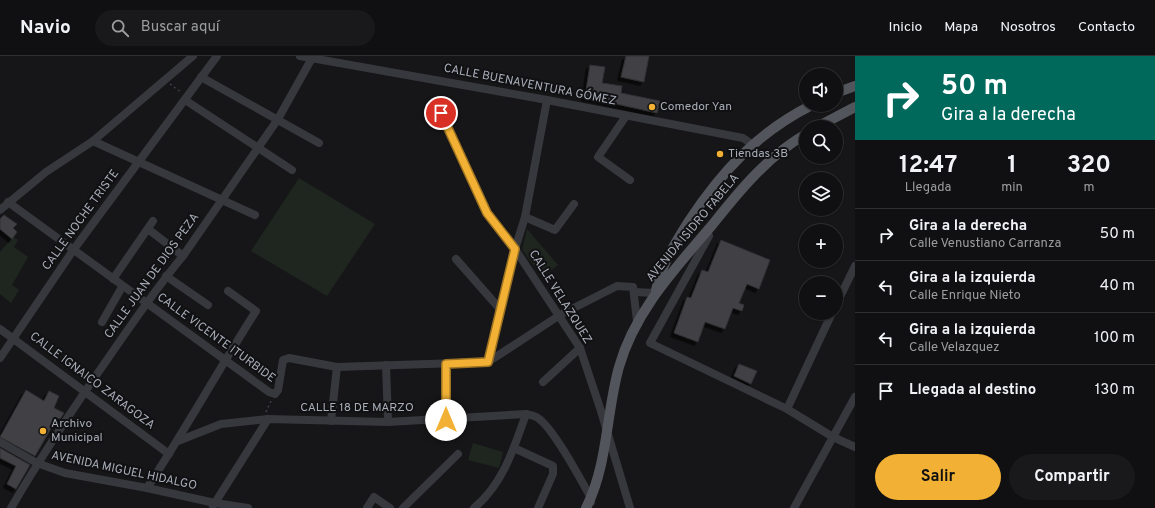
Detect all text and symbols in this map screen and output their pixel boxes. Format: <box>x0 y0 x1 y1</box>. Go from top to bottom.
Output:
search box <box>95 10 375 46</box>
text: Navio <box>20 16 71 40</box>
icon: search <box>109 17 131 39</box>
text: Buscar aquí <box>141 18 220 37</box>
text: Inicio <box>889 19 922 36</box>
text: Mapa <box>944 19 978 36</box>
text: Nosotros <box>1000 19 1056 36</box>
text: Contacto <box>1078 19 1135 36</box>
street label: CALLE BUENAVENTURA GÓMEZ <box>442 60 618 110</box>
map controls <box>799 68 843 320</box>
button: sound <box>799 68 843 112</box>
text: 50 m <box>941 69 1008 105</box>
icon: right <box>875 72 927 124</box>
pin <box>424 96 458 130</box>
place label: Comedor Yan <box>660 99 732 115</box>
icon: arrive <box>430 102 452 124</box>
marker: Comedor Yan <box>647 102 657 112</box>
text: Gira a la derecha <box>941 104 1076 127</box>
button: search <box>799 120 843 164</box>
place label: Tiendas 3B <box>728 146 788 162</box>
marker: Tiendas 3B <box>715 149 725 159</box>
text: 12:47 <box>899 151 957 181</box>
text: 1 <box>1007 151 1017 181</box>
text: 320 <box>1067 151 1111 181</box>
street label: CALLE NOCHE TRISTE <box>39 166 123 274</box>
street label: AVENIDA ISIDRO FABELA <box>643 171 743 285</box>
button: layers <box>799 172 843 216</box>
text: Llegada <box>905 180 951 196</box>
text: min <box>1001 180 1023 196</box>
text: m <box>1083 180 1094 196</box>
street label: CALLE JUAN DE DIOS PEZA <box>101 210 203 342</box>
text: Gira a la derecha <box>909 217 1027 236</box>
button: + <box>799 224 843 268</box>
icon: right <box>875 224 897 246</box>
text: 50 m <box>1100 225 1135 244</box>
text: Calle Venustiano Carranza <box>909 236 1061 252</box>
street label: CALLE VELAZQUEZ <box>525 247 595 347</box>
text: Gira a la izquierda <box>909 269 1036 288</box>
button: − <box>799 276 843 320</box>
icon: left <box>875 276 897 298</box>
text: 40 m <box>1100 277 1135 296</box>
text: Calle Enrique Nieto <box>909 288 1021 304</box>
street label: CALLE VICENTE ITURBIDE <box>154 290 278 386</box>
text: Gira a la izquierda <box>909 321 1036 340</box>
icon: left <box>875 328 897 350</box>
street label: CALLE IGNAICO ZARAGOZA <box>26 329 158 433</box>
text: 100 m <box>1094 329 1135 348</box>
text: Calle Velazquez <box>909 340 1000 356</box>
icon: arrive <box>875 380 897 402</box>
text: Llegada al destino <box>909 381 1036 400</box>
text: 130 m <box>1095 381 1135 400</box>
position arrow <box>425 399 467 441</box>
street label: CALLE 18 DE MARZO <box>300 400 414 416</box>
place label: Archivo Municipal <box>51 416 103 446</box>
marker: Archivo Municipal <box>38 426 48 436</box>
street label: AVENIDA MIGUEL HIDALGO <box>50 448 198 494</box>
button: Salir <box>875 454 1001 500</box>
button: Compartir <box>1009 454 1135 500</box>

